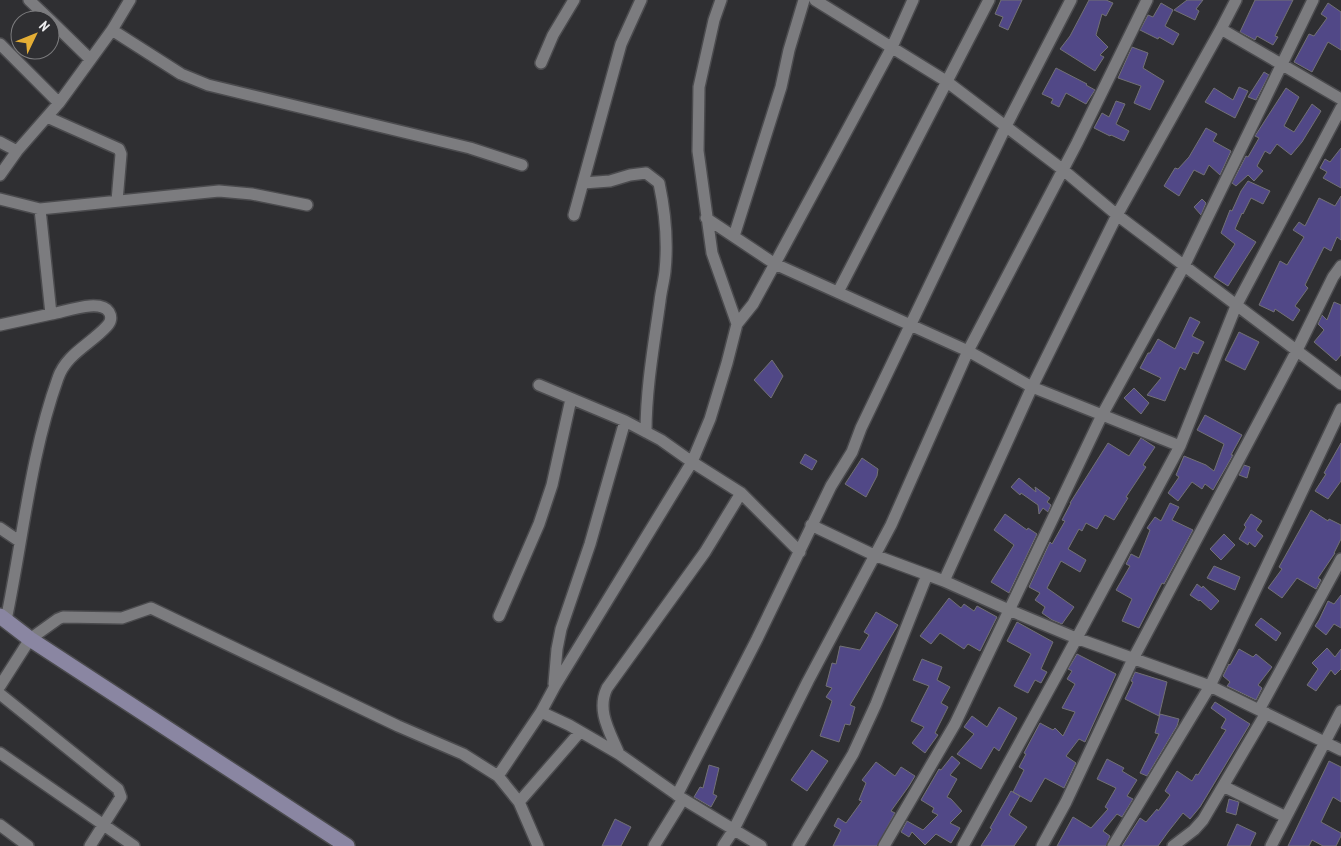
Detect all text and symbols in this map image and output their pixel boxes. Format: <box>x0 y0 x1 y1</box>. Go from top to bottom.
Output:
north arrow <box>10 10 60 60</box>
text: N <box>35 17 54 35</box>

